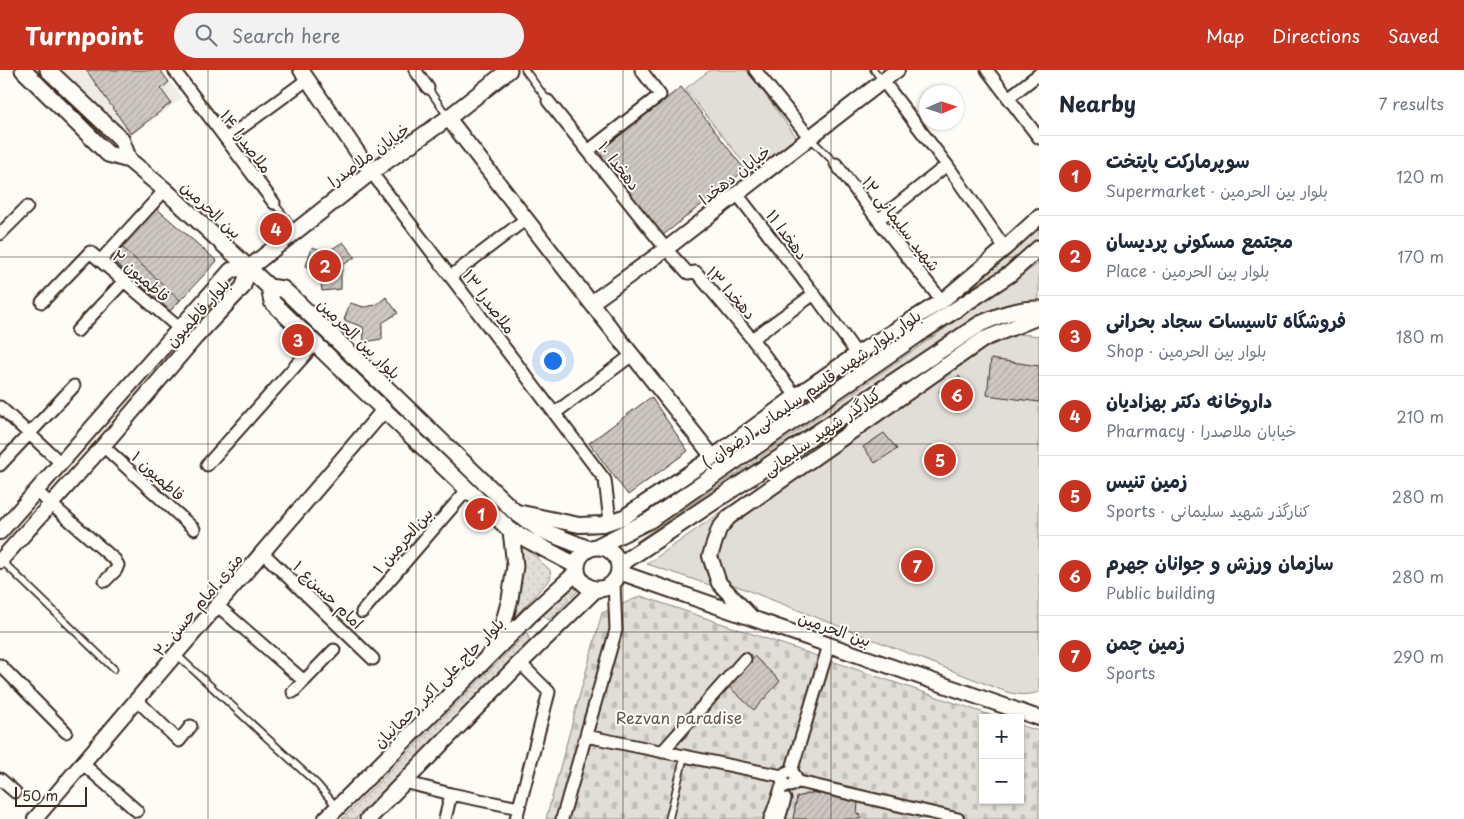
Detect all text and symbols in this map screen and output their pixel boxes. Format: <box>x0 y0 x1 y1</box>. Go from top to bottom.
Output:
search box <box>174 13 524 58</box>
text: Turnpoint <box>25 17 144 53</box>
icon: search <box>192 21 220 49</box>
text: Search here <box>232 21 341 49</box>
text: Map <box>1206 22 1244 49</box>
text: Directions <box>1272 22 1360 49</box>
text: Saved <box>1388 22 1439 49</box>
north arrow <box>919 85 964 130</box>
text: Nearby <box>1059 87 1136 119</box>
text: 7 results <box>1379 91 1444 115</box>
street label: ملاصدرا ۱۴ <box>215 104 279 178</box>
street label: خیابان ملاصدرا <box>322 116 414 192</box>
street label: دهخدا ۱۰ <box>593 135 647 195</box>
street label: خیابان دهخدا <box>693 138 775 210</box>
text: سوپرمارکت پایتخت <box>1106 146 1250 174</box>
text: 1 <box>1071 164 1079 188</box>
text: 120 m <box>1397 164 1444 188</box>
street label: شهید سلیمانی ۱۲ <box>857 170 947 276</box>
street label: بین الحرمین <box>176 174 248 244</box>
text: Supermarket · بلوار بین الحرمین <box>1106 178 1328 202</box>
street label: دهخدا ۱۱ <box>761 204 815 264</box>
pin: 4 <box>260 210 292 248</box>
text: مجتمع مسکونی پردیسان <box>1106 226 1293 254</box>
street label: فاطمیون ۲ <box>108 243 176 307</box>
text: 2 <box>1069 244 1081 268</box>
text: 170 m <box>1398 244 1444 268</box>
pin: 2 <box>309 247 341 285</box>
text: Place · بلوار بین الحرمین <box>1106 258 1270 282</box>
street label: دهخدا ۱۳ <box>701 260 763 324</box>
street label: ملاصدرا ۱۳ <box>458 264 522 338</box>
street label: بلوار فاطمیون <box>159 272 235 352</box>
street label: بلوار بین الحرمین <box>313 292 407 384</box>
street label: بلوار بلوار شهید قاسم سلیمانی (رضوان ) <box>696 303 927 475</box>
text: فروشگاه تاسیسات سجاد بحرانی <box>1106 306 1346 334</box>
pin: 3 <box>282 321 314 359</box>
text: 3 <box>1070 324 1080 348</box>
text: 180 m <box>1396 324 1444 348</box>
text: Shop · بلوار بین الحرمین <box>1106 338 1266 362</box>
your location <box>540 348 566 374</box>
pin: 6 <box>941 376 973 414</box>
street label: کنارگذر شهید سلیمانی <box>757 381 885 481</box>
text: داروخانه دکتر بهزادیان <box>1106 386 1272 414</box>
text: 4 <box>1070 404 1080 428</box>
text: 210 m <box>1396 404 1444 428</box>
text: Pharmacy · خیابان ملاصدرا <box>1106 418 1297 442</box>
pin: 5 <box>924 441 956 479</box>
street label: فاطمیون ۱ <box>127 444 191 506</box>
text: زمین تنیس <box>1106 466 1187 494</box>
text: 5 <box>1070 484 1080 508</box>
text: 280 m <box>1392 484 1444 508</box>
pin: 1 <box>465 495 497 533</box>
text: Sports · کنارگذر شهید سلیمانی <box>1106 498 1310 522</box>
street label: بین‌الحرمین ۱ <box>366 501 438 579</box>
street label: ۲۰ متری امام حسن <box>146 547 249 662</box>
pin: 7 <box>901 547 933 585</box>
text: سازمان ورزش و جوانان جهرم <box>1106 548 1334 576</box>
street label: امام حسن‌ع ۱ <box>287 554 370 635</box>
text: 6 <box>1069 564 1081 588</box>
text: 280 m <box>1392 564 1444 588</box>
text: Public building <box>1106 580 1216 604</box>
street label: بین الحرمین <box>795 604 875 652</box>
street label: بلوار حاج علی اکبر رحمانیان <box>367 611 509 753</box>
text: زمین چمن <box>1106 628 1185 656</box>
text: 7 <box>1070 644 1080 668</box>
text: 290 m <box>1393 644 1444 668</box>
text: Sports <box>1106 660 1155 684</box>
park label: Rezvan paradise <box>616 705 742 729</box>
map controls <box>979 714 1024 804</box>
button: + <box>979 714 1024 759</box>
button: − <box>979 759 1024 804</box>
scale bar <box>15 784 88 807</box>
text: 50 m <box>22 785 58 806</box>

